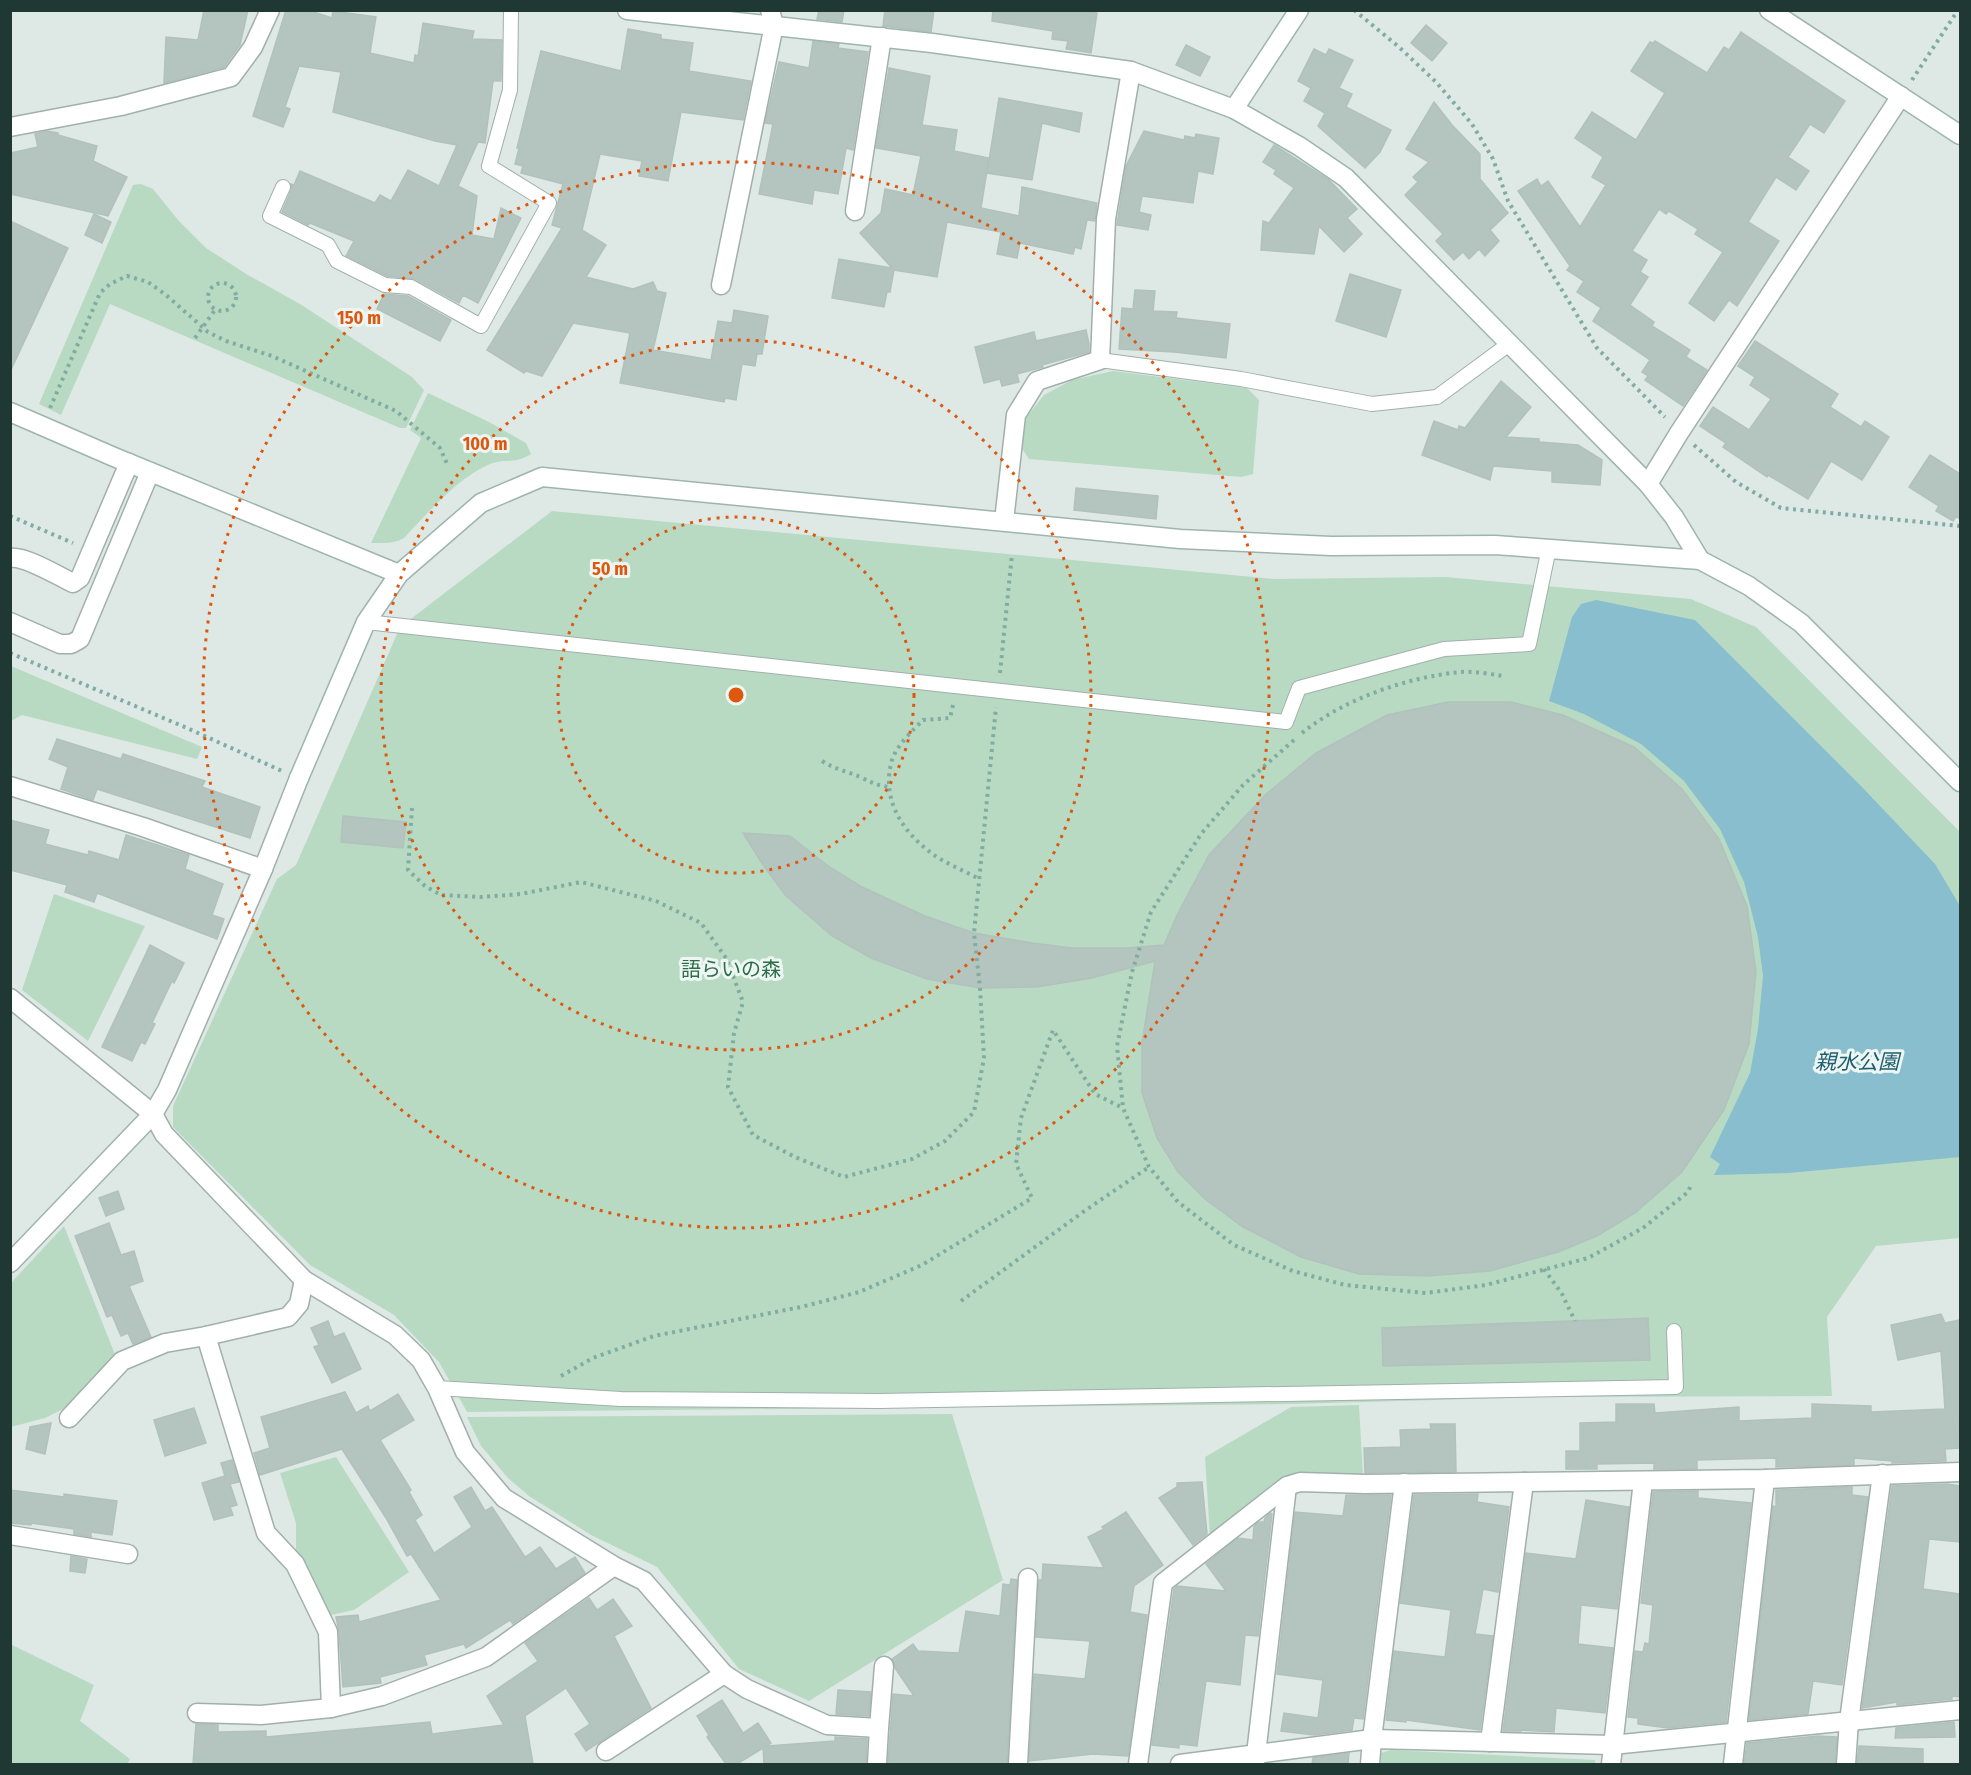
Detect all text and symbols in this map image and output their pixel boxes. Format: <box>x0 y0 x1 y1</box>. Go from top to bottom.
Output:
text: 150 m <box>337 307 381 329</box>
text: 100 m <box>463 433 507 455</box>
text: 50 m <box>592 558 628 580</box>
centre of rings <box>726 685 746 705</box>
park label: 語らいの森 <box>681 957 781 981</box>
water label: 親水公園 <box>1815 1049 1902 1075</box>

